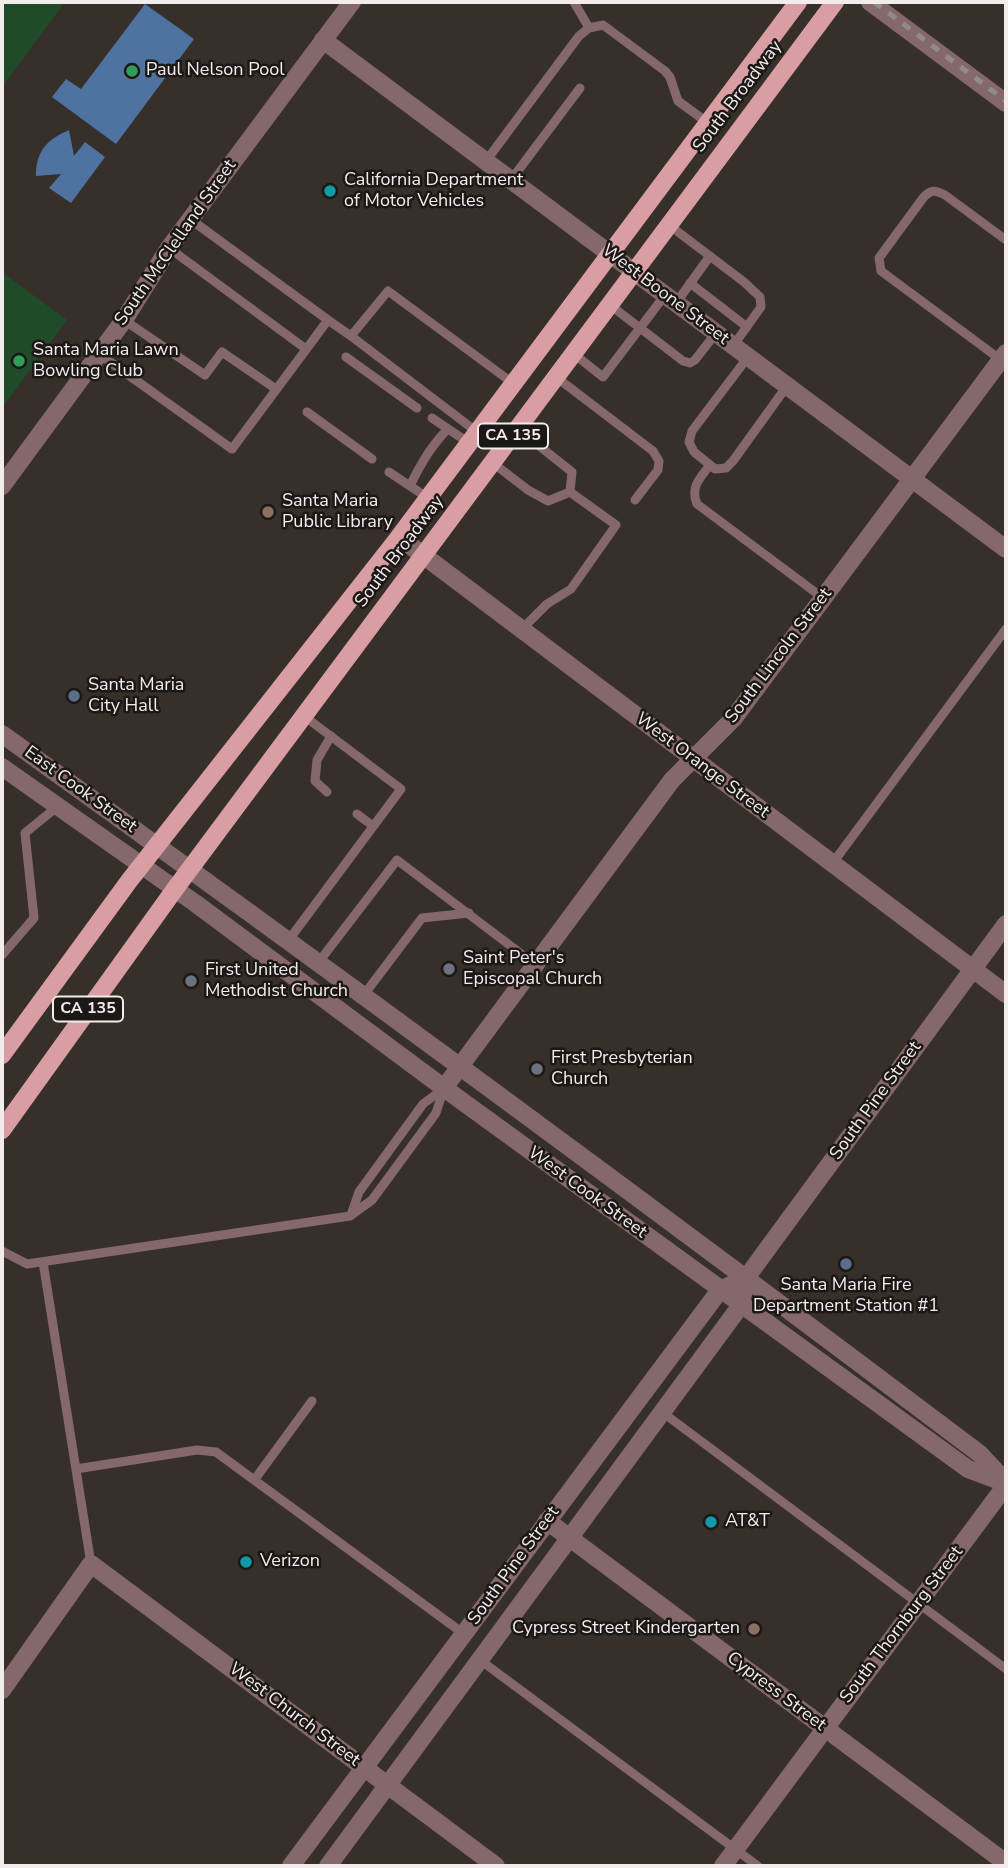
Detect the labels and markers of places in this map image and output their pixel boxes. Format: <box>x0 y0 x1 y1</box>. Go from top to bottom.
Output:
place label: Paul Nelson Pool <box>146 60 285 82</box>
marker: Paul Nelson Pool <box>124 63 140 79</box>
place label: California Department of Motor Vehicles <box>344 170 523 212</box>
marker: California Department of Motor Vehicles <box>322 183 338 199</box>
place label: Santa Maria Lawn Bowling Club <box>33 340 179 382</box>
marker: Santa Maria Lawn Bowling Club <box>11 353 27 369</box>
place label: Santa Maria Public Library <box>282 491 393 534</box>
marker: Santa Maria Public Library <box>260 504 276 520</box>
place label: Santa Maria City Hall <box>88 675 184 718</box>
marker: Santa Maria City Hall <box>66 688 82 704</box>
place label: Saint Peter's Episcopal Church <box>463 948 602 990</box>
place label: First United Methodist Church <box>205 960 348 1002</box>
marker: Saint Peter's Episcopal Church <box>441 961 457 977</box>
marker: First United Methodist Church <box>183 973 199 989</box>
place label: First Presbyterian Church <box>551 1048 693 1090</box>
marker: First Presbyterian Church <box>529 1061 545 1077</box>
marker: Santa Maria Fire Department Station #1 <box>838 1256 854 1272</box>
place label: Santa Maria Fire Department Station #1 <box>753 1275 939 1318</box>
place label: AT&T <box>725 1511 770 1533</box>
marker: AT&T <box>703 1514 719 1530</box>
place label: Verizon <box>260 1551 320 1573</box>
marker: Verizon <box>238 1554 254 1570</box>
place label: Cypress Street Kindergarten <box>512 1618 740 1640</box>
marker: Cypress Street Kindergarten <box>746 1621 762 1637</box>

